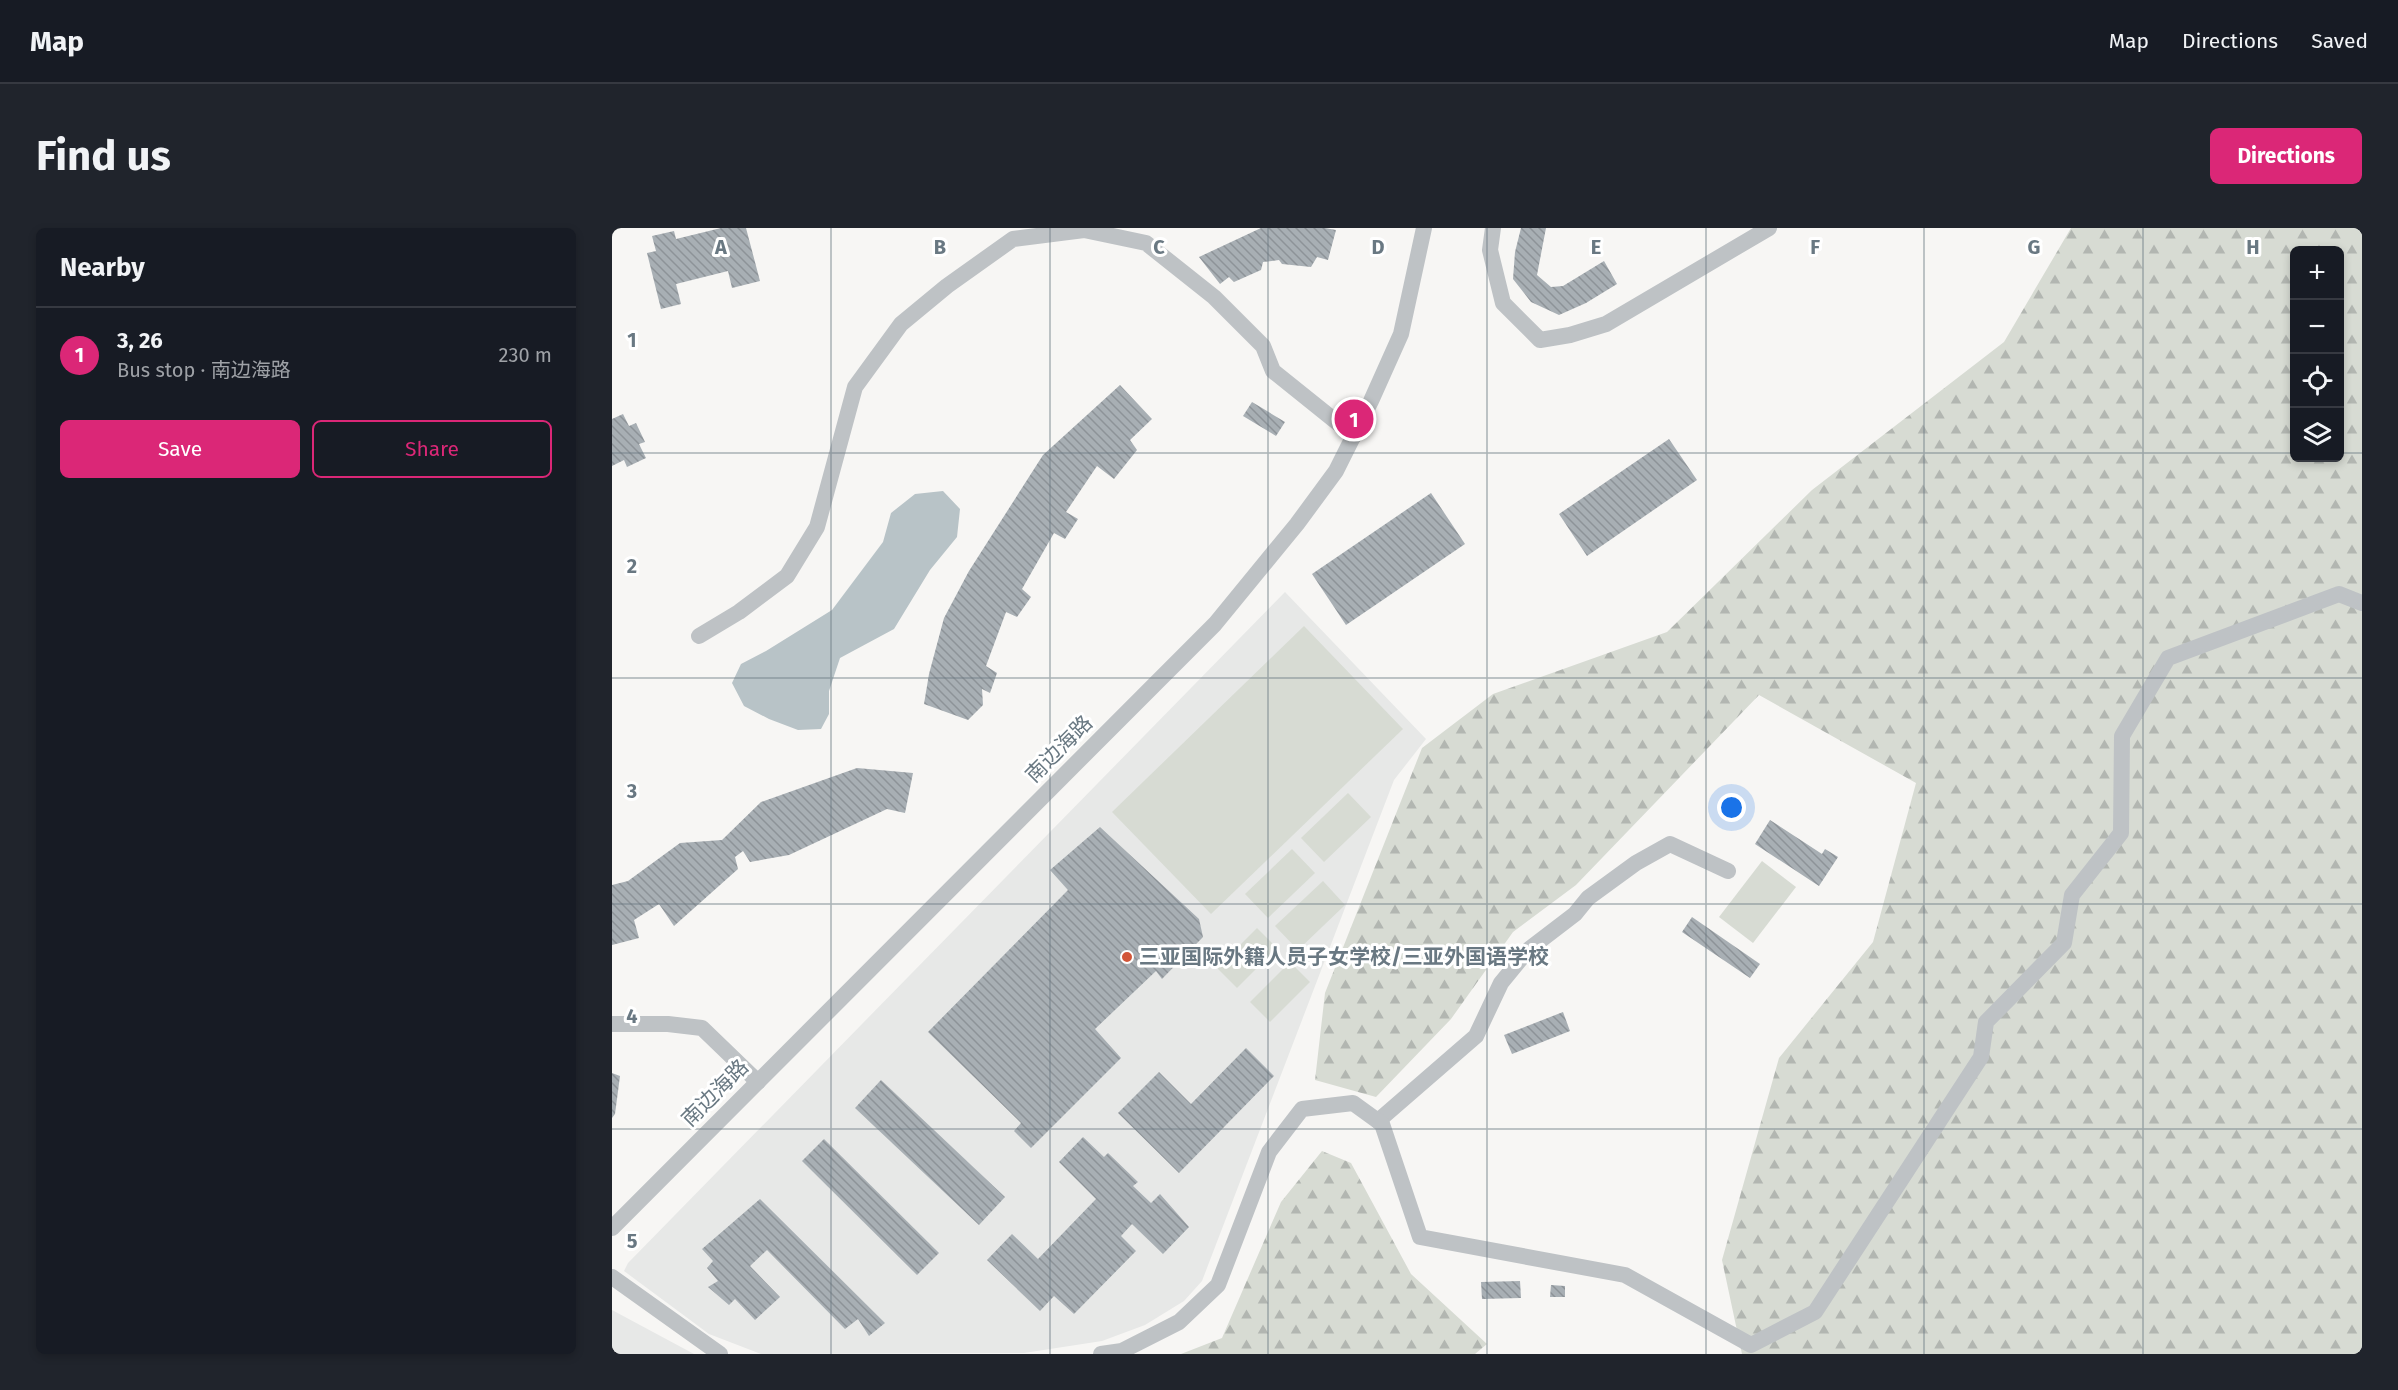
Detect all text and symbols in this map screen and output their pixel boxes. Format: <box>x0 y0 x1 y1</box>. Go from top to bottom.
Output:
text: Map <box>30 25 84 58</box>
text: Map <box>2109 28 2149 54</box>
text: Directions <box>2182 28 2278 54</box>
text: Saved <box>2311 28 2368 54</box>
button: Directions <box>2210 128 2362 184</box>
text: Find us <box>36 131 171 181</box>
text: A <box>714 235 728 259</box>
text: B <box>934 235 946 259</box>
text: C <box>1153 235 1165 259</box>
text: D <box>1371 235 1385 259</box>
text: E <box>1591 235 1601 259</box>
text: F <box>1810 235 1820 259</box>
text: G <box>2028 235 2040 259</box>
text: H <box>2246 235 2260 259</box>
map controls <box>2290 246 2344 462</box>
button: + <box>2290 246 2344 300</box>
text: Nearby <box>60 252 145 283</box>
button: − <box>2290 300 2344 354</box>
text: 3, 26 <box>117 327 163 354</box>
text: 1 <box>627 328 637 352</box>
text: 1 <box>75 343 84 367</box>
text: 230 m <box>499 343 552 367</box>
button: locate <box>2290 354 2344 408</box>
text: Bus stop · 南边海路 <box>117 358 291 382</box>
pin: 1 <box>1334 396 1374 441</box>
button: layers <box>2290 408 2344 462</box>
button: Save <box>60 420 300 478</box>
button: Share <box>312 420 552 478</box>
text: 2 <box>627 554 637 578</box>
street label: 南边海路 <box>1020 710 1098 788</box>
text: 3 <box>626 779 637 803</box>
your location <box>1717 793 1746 822</box>
place label: 三亚国际外籍人员子女学校/三亚外国语学校 <box>1139 944 1549 970</box>
marker: 三亚国际外籍人员子女学校/三亚外国语学校 <box>1120 950 1134 964</box>
text: 4 <box>626 1004 638 1028</box>
street label: 南边海路 <box>676 1054 754 1132</box>
text: 5 <box>627 1229 638 1253</box>

